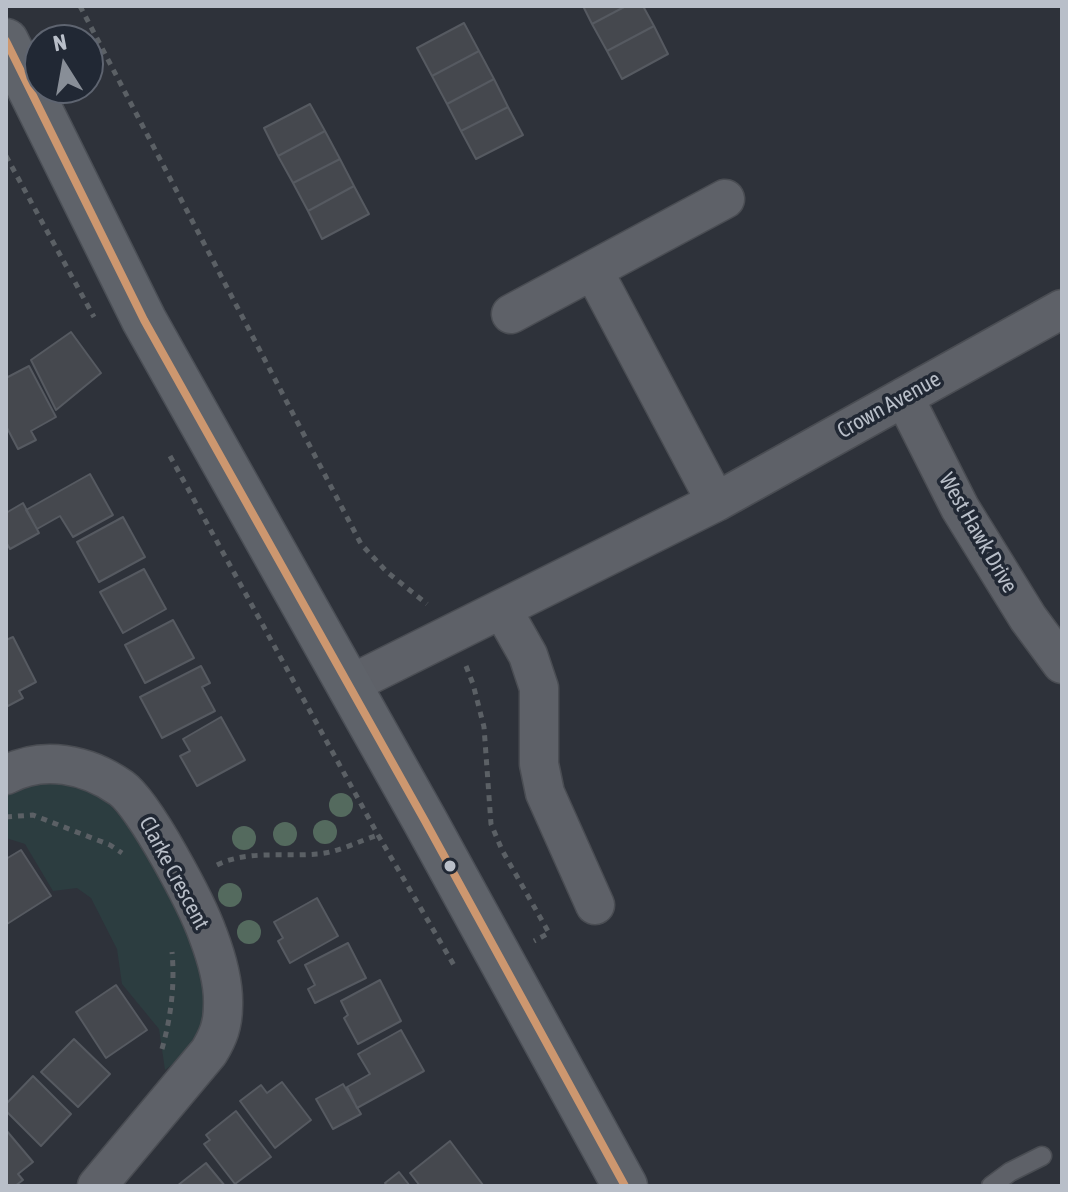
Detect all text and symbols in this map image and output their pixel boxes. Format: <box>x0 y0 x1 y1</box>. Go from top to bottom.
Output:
north arrow <box>24 24 104 104</box>
text: N <box>51 28 69 56</box>
street label: Crown Avenue <box>833 366 945 444</box>
street label: West Hawk Drive <box>933 468 1023 598</box>
street label: Clarke Crescent <box>133 812 215 934</box>
unlabelled marker <box>442 858 458 874</box>

